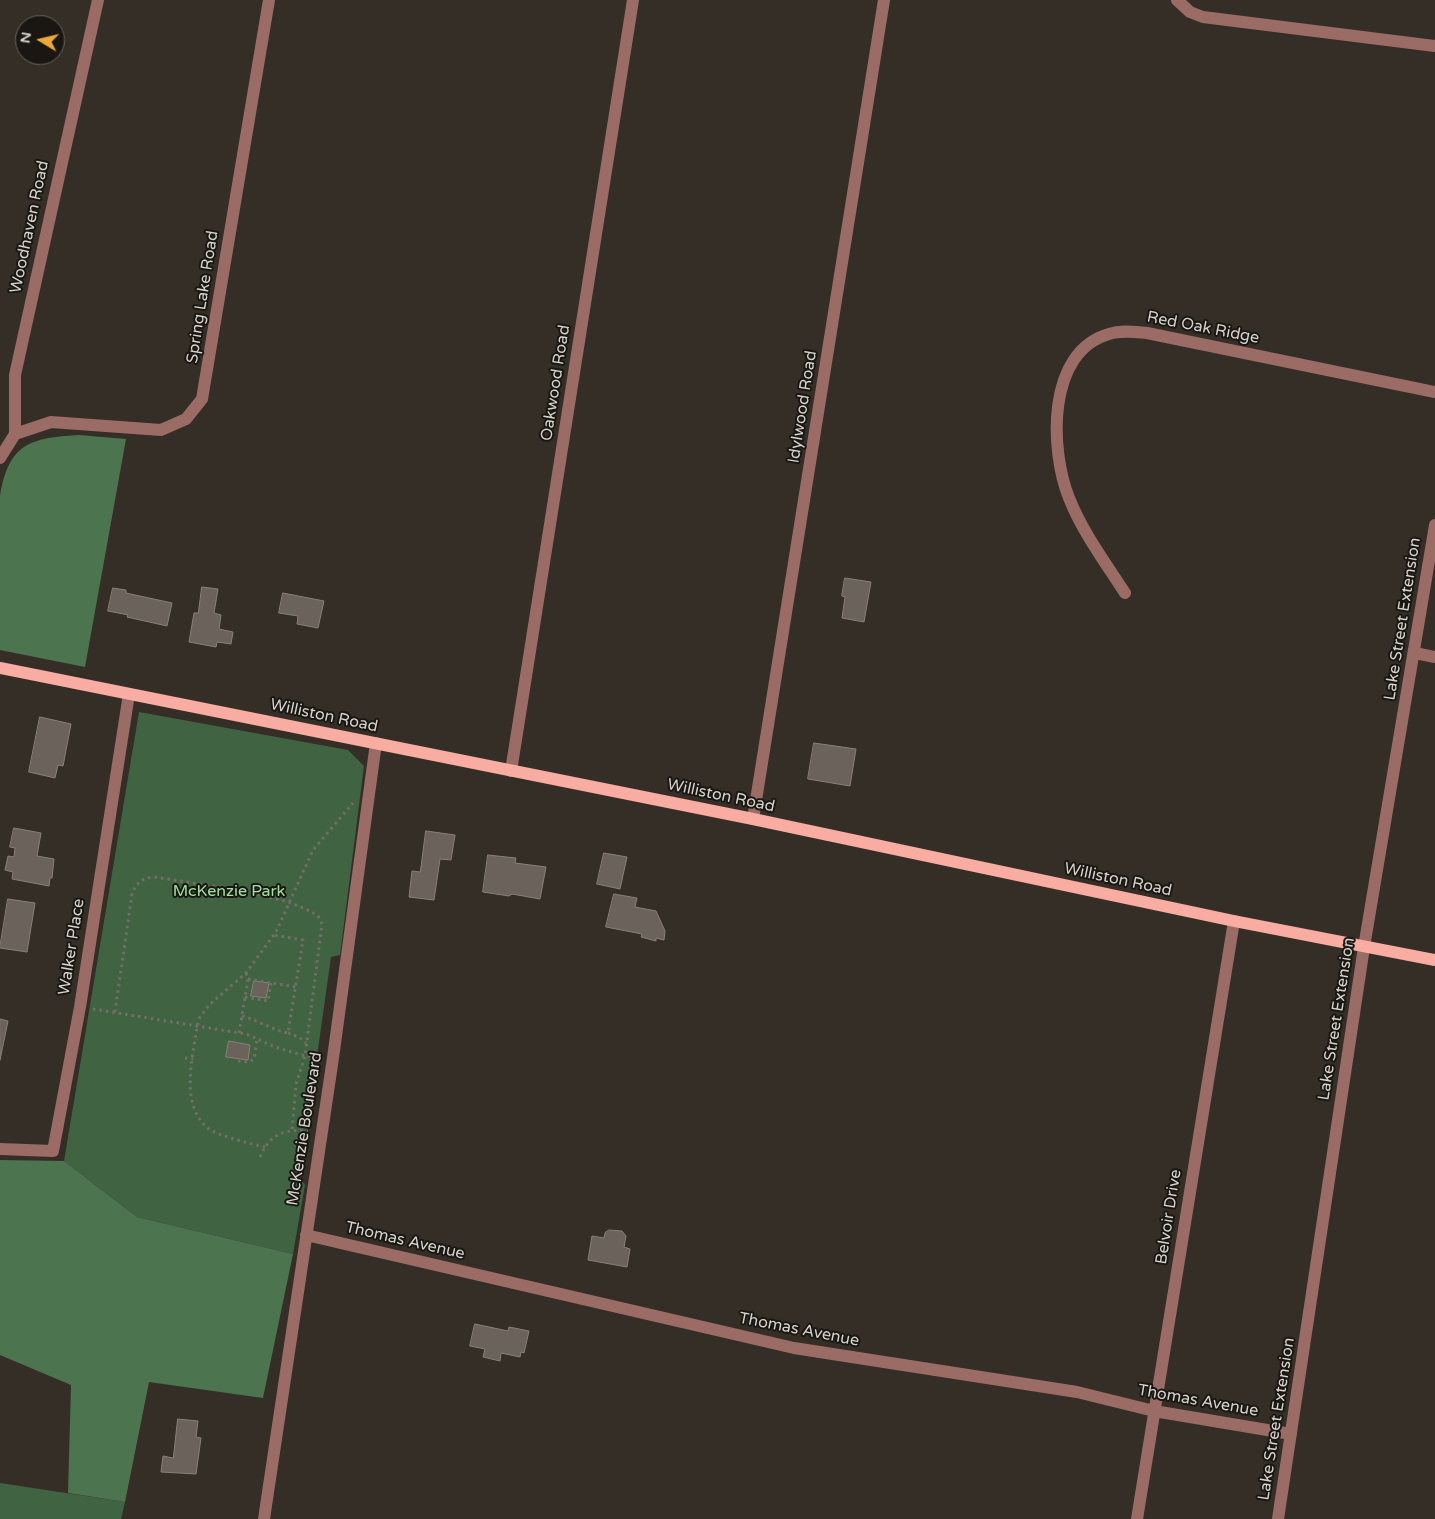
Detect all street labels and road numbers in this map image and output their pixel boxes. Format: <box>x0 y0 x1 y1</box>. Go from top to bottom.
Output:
street label: Woodhaven Road <box>7 159 53 295</box>
street label: Spring Lake Road <box>183 229 223 365</box>
street label: Red Oak Ridge <box>1145 308 1261 348</box>
street label: Oakwood Road <box>537 324 575 442</box>
street label: Idylwood Road <box>785 349 821 465</box>
street label: Lake Street Extension <box>1381 536 1425 702</box>
street label: Williston Road <box>268 695 380 737</box>
street label: Williston Road <box>665 775 777 817</box>
street label: Williston Road <box>1062 859 1174 901</box>
street label: Walker Place <box>55 897 89 997</box>
street label: Lake Street Extension <box>1315 936 1359 1102</box>
street label: McKenzie Boulevard <box>283 1051 327 1207</box>
street label: Belvoir Drive <box>1152 1168 1186 1266</box>
street label: Thomas Avenue <box>343 1218 467 1264</box>
street label: Thomas Avenue <box>737 1309 861 1351</box>
street label: Lake Street Extension <box>1255 1336 1299 1502</box>
street label: Thomas Avenue <box>1136 1381 1260 1421</box>

